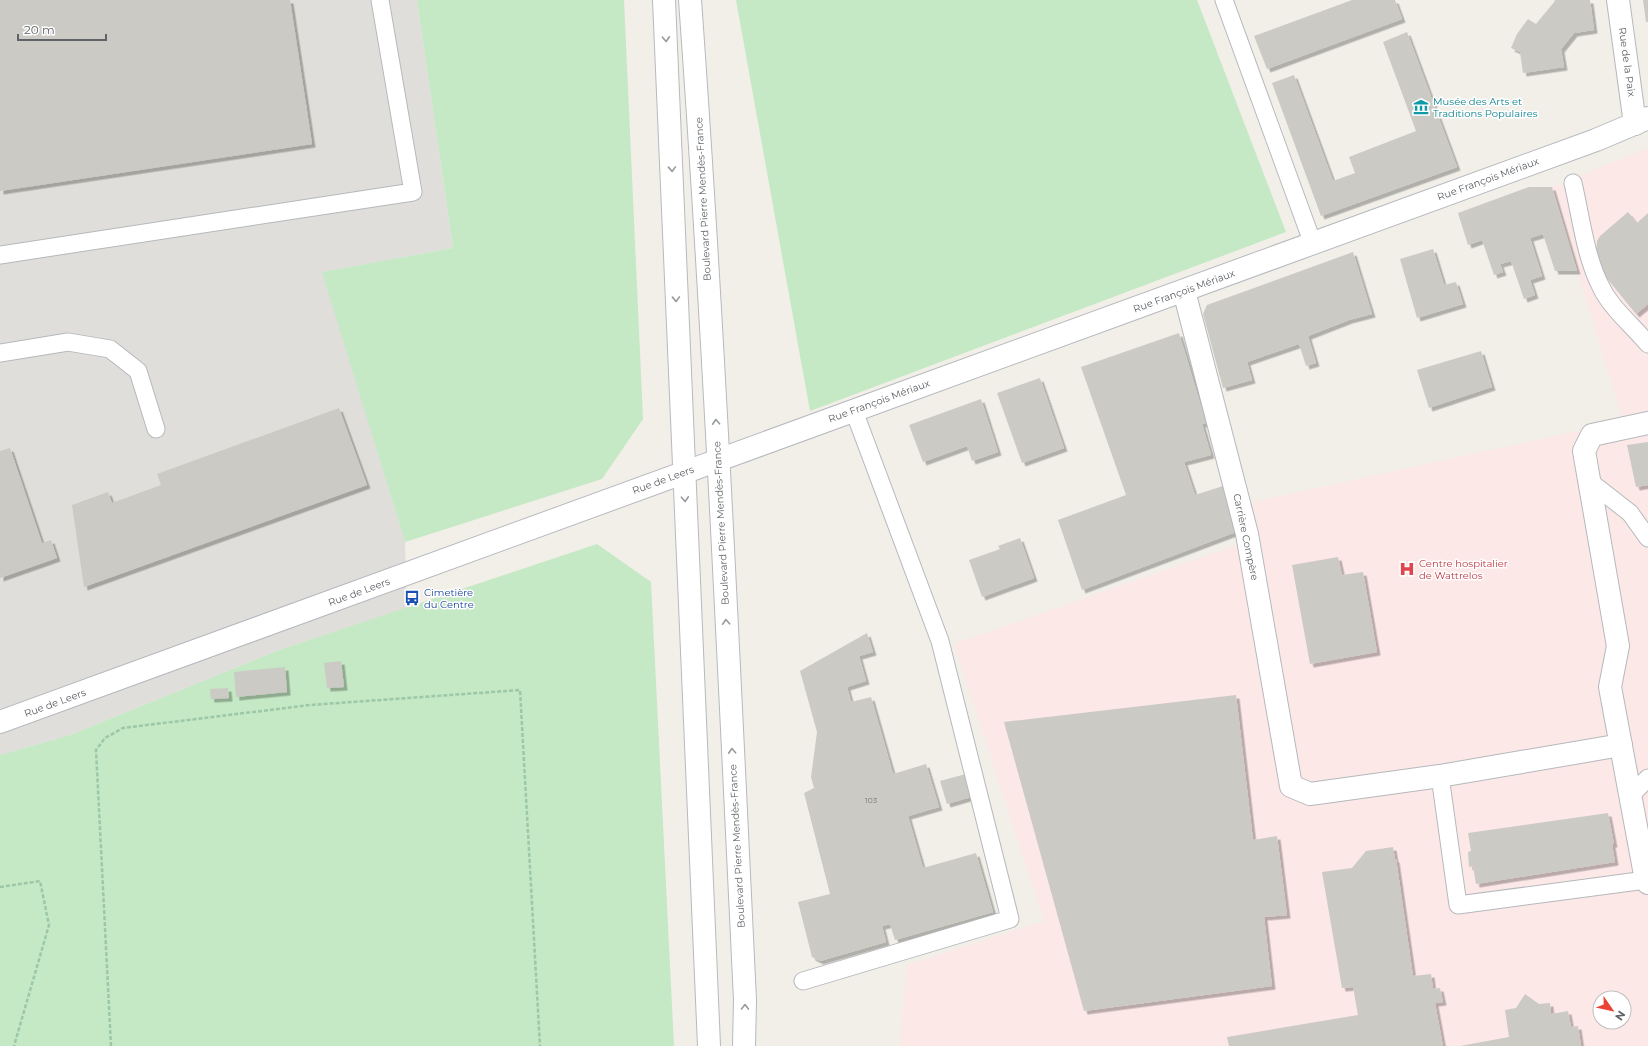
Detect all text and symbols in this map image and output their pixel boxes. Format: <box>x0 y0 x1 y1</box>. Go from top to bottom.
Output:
scale bar <box>18 16 106 42</box>
text: 20 m <box>24 22 55 37</box>
street label: Rue de la Paix <box>1616 26 1638 98</box>
one-way arrow <box>662 36 670 42</box>
place label: Musée des Arts et Traditions Populaires <box>1433 95 1538 120</box>
museum icon: Musée des Arts et Traditions Populaires <box>1412 98 1430 116</box>
street label: Boulevard Pierre Mendès-France <box>692 117 714 281</box>
street label: Rue François Mériaux <box>1435 154 1541 203</box>
one-way arrow <box>667 166 676 172</box>
street label: Rue François Mériaux <box>1131 266 1237 315</box>
one-way arrow <box>672 296 681 302</box>
street label: Rue François Mériaux <box>826 376 932 425</box>
one-way arrow <box>712 419 720 425</box>
street label: Boulevard Pierre Mendès-France <box>710 441 732 605</box>
street label: Rue de Leers <box>630 463 696 497</box>
street label: Carrière Compère <box>1230 492 1262 582</box>
one-way arrow <box>680 496 689 502</box>
place label: Centre hospitalier de Wattrelos <box>1419 557 1508 582</box>
hospital icon: Centre hospitalier de Wattrelos <box>1398 560 1416 578</box>
street label: Rue de Leers <box>326 575 392 609</box>
place label: Cimetière du Centre <box>424 586 474 611</box>
bus stop icon: Cimetière du Centre <box>403 589 421 607</box>
one-way arrow <box>722 619 731 625</box>
street label: Rue de Leers <box>22 686 88 720</box>
one-way arrow <box>728 748 737 754</box>
street label: Boulevard Pierre Mendès-France <box>726 764 748 928</box>
house number: 103 <box>865 795 878 805</box>
north arrow <box>1592 990 1632 1030</box>
one-way arrow <box>741 1004 749 1010</box>
text: N <box>1612 1008 1629 1023</box>

